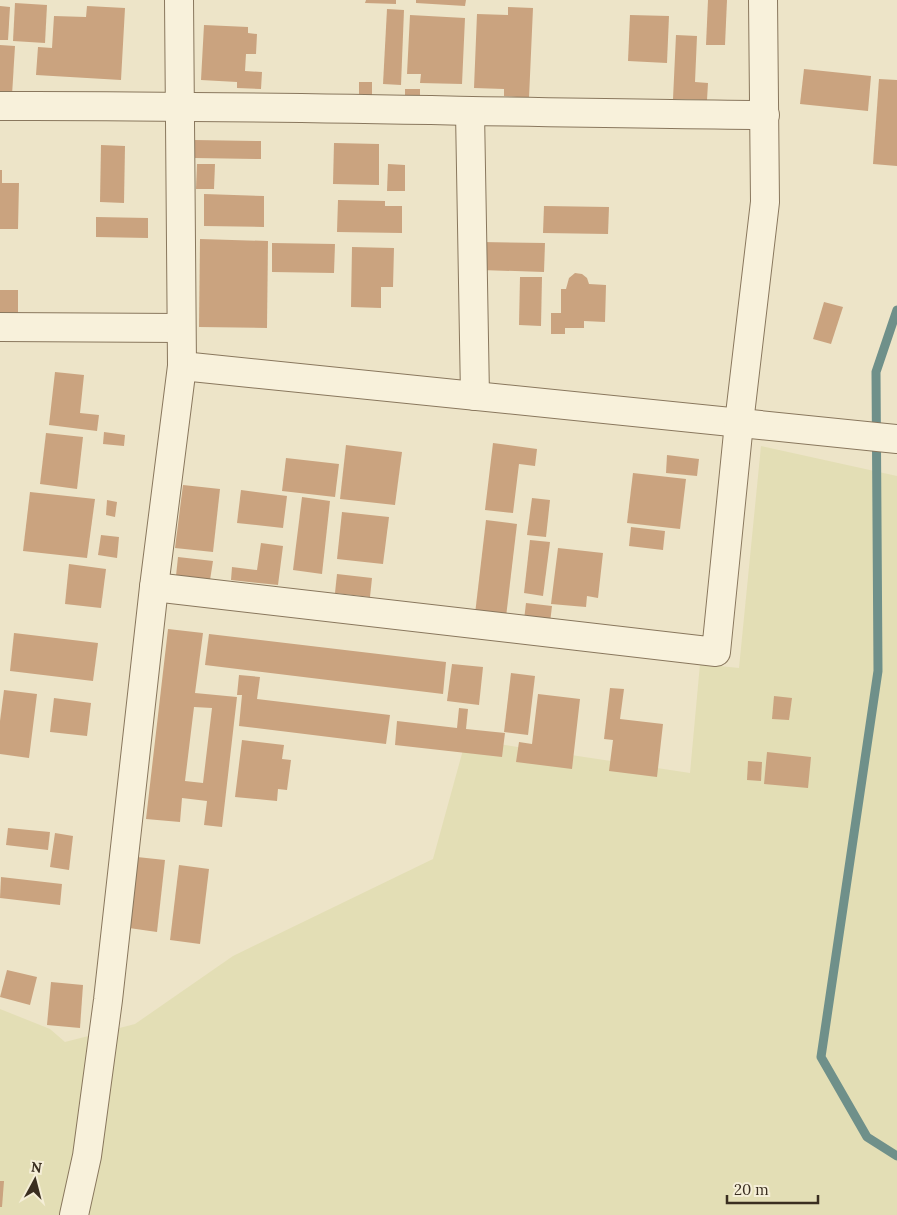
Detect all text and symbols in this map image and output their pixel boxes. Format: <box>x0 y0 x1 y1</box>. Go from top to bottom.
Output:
north arrow <box>10 1155 60 1205</box>
text: N <box>30 1158 43 1177</box>
scale bar <box>727 1172 818 1204</box>
text: 20 m <box>734 1180 769 1199</box>

